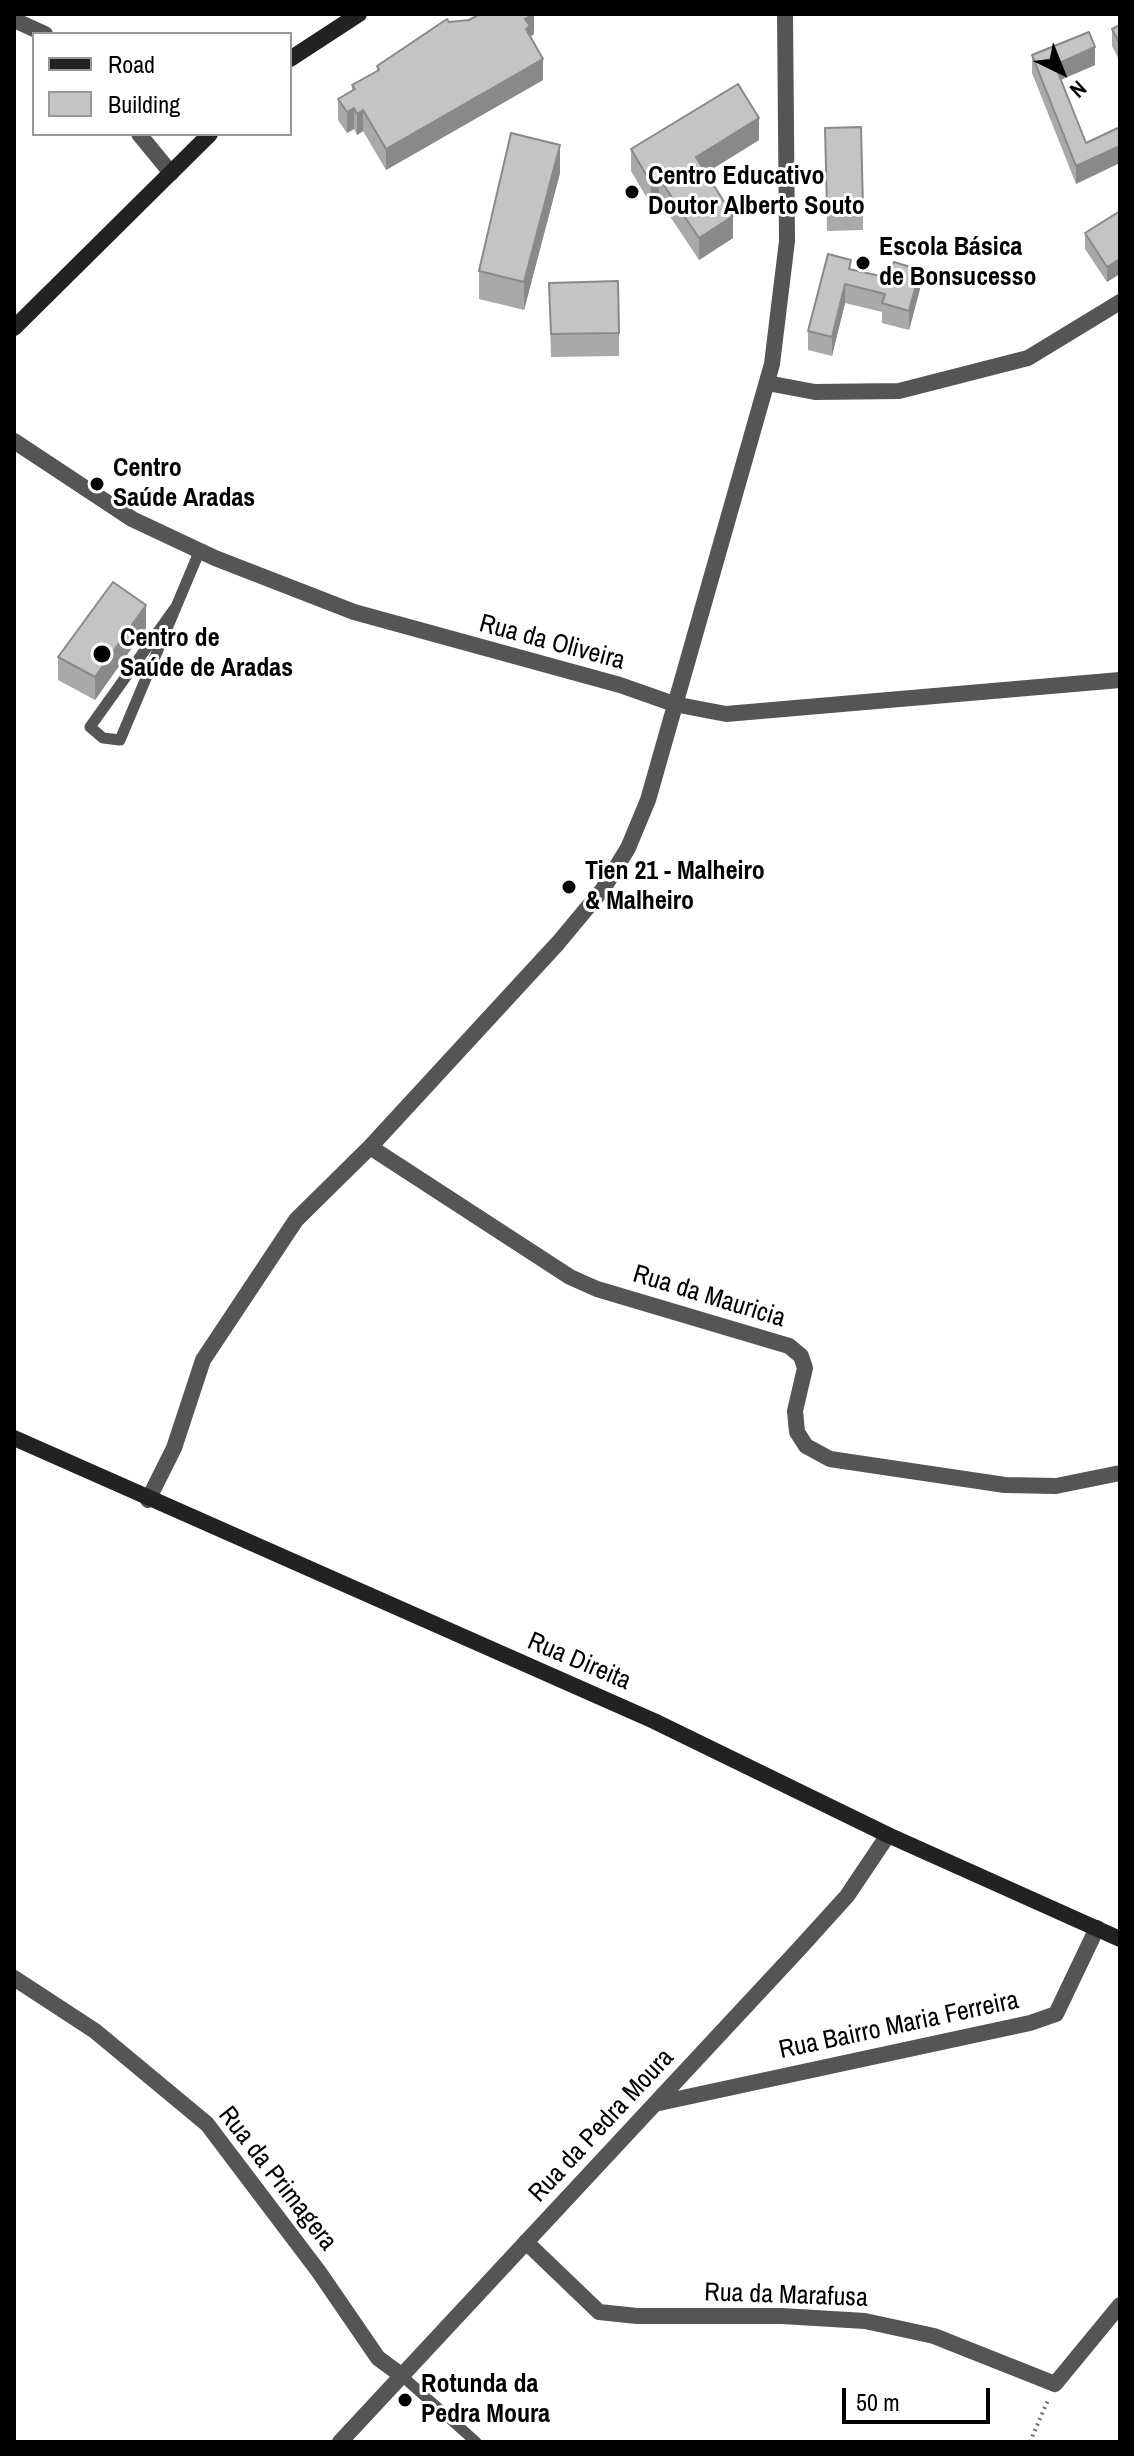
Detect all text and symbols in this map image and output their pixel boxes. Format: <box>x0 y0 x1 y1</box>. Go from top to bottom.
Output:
legend <box>32 32 292 136</box>
north arrow <box>1022 32 1102 112</box>
text: Road <box>108 48 155 80</box>
text: N <box>1063 74 1093 105</box>
text: Building <box>108 88 180 120</box>
place label: Centro Educativo Doutor Alberto Souto <box>648 161 865 222</box>
marker: Centro Educativo Doutor Alberto Souto <box>623 183 641 201</box>
place label: Escola Básica de Bonsucesso <box>879 232 1037 294</box>
marker: Escola Básica de Bonsucesso <box>854 254 872 272</box>
place label: Centro Saúde Aradas <box>113 453 255 514</box>
marker: Centro Saúde Aradas <box>88 475 106 493</box>
street label: Rua da Oliveira <box>476 609 628 677</box>
place label: Centro de Saúde de Aradas <box>120 623 293 684</box>
marker: Centro de Saúde de Aradas <box>91 643 113 665</box>
place label: Tien 21 - Malheiro & Malheiro <box>585 856 765 918</box>
marker: Tien 21 - Malheiro & Malheiro <box>560 878 578 896</box>
street label: Rua da Mauricia <box>629 1259 789 1335</box>
street label: Rua Direita <box>523 1626 635 1698</box>
street label: Rua Bairro Maria Ferreira <box>776 1985 1022 2067</box>
street label: Rua da Pedra Moura <box>523 2043 681 2209</box>
street label: Rua da Primagera <box>211 2101 343 2257</box>
street label: Rua da Marafusa <box>704 2278 868 2314</box>
place label: Rotunda da Pedra Moura <box>421 2369 550 2430</box>
scale bar <box>846 2372 994 2422</box>
text: 50 m <box>856 2386 900 2418</box>
marker: Rotunda da Pedra Moura <box>396 2391 414 2409</box>

